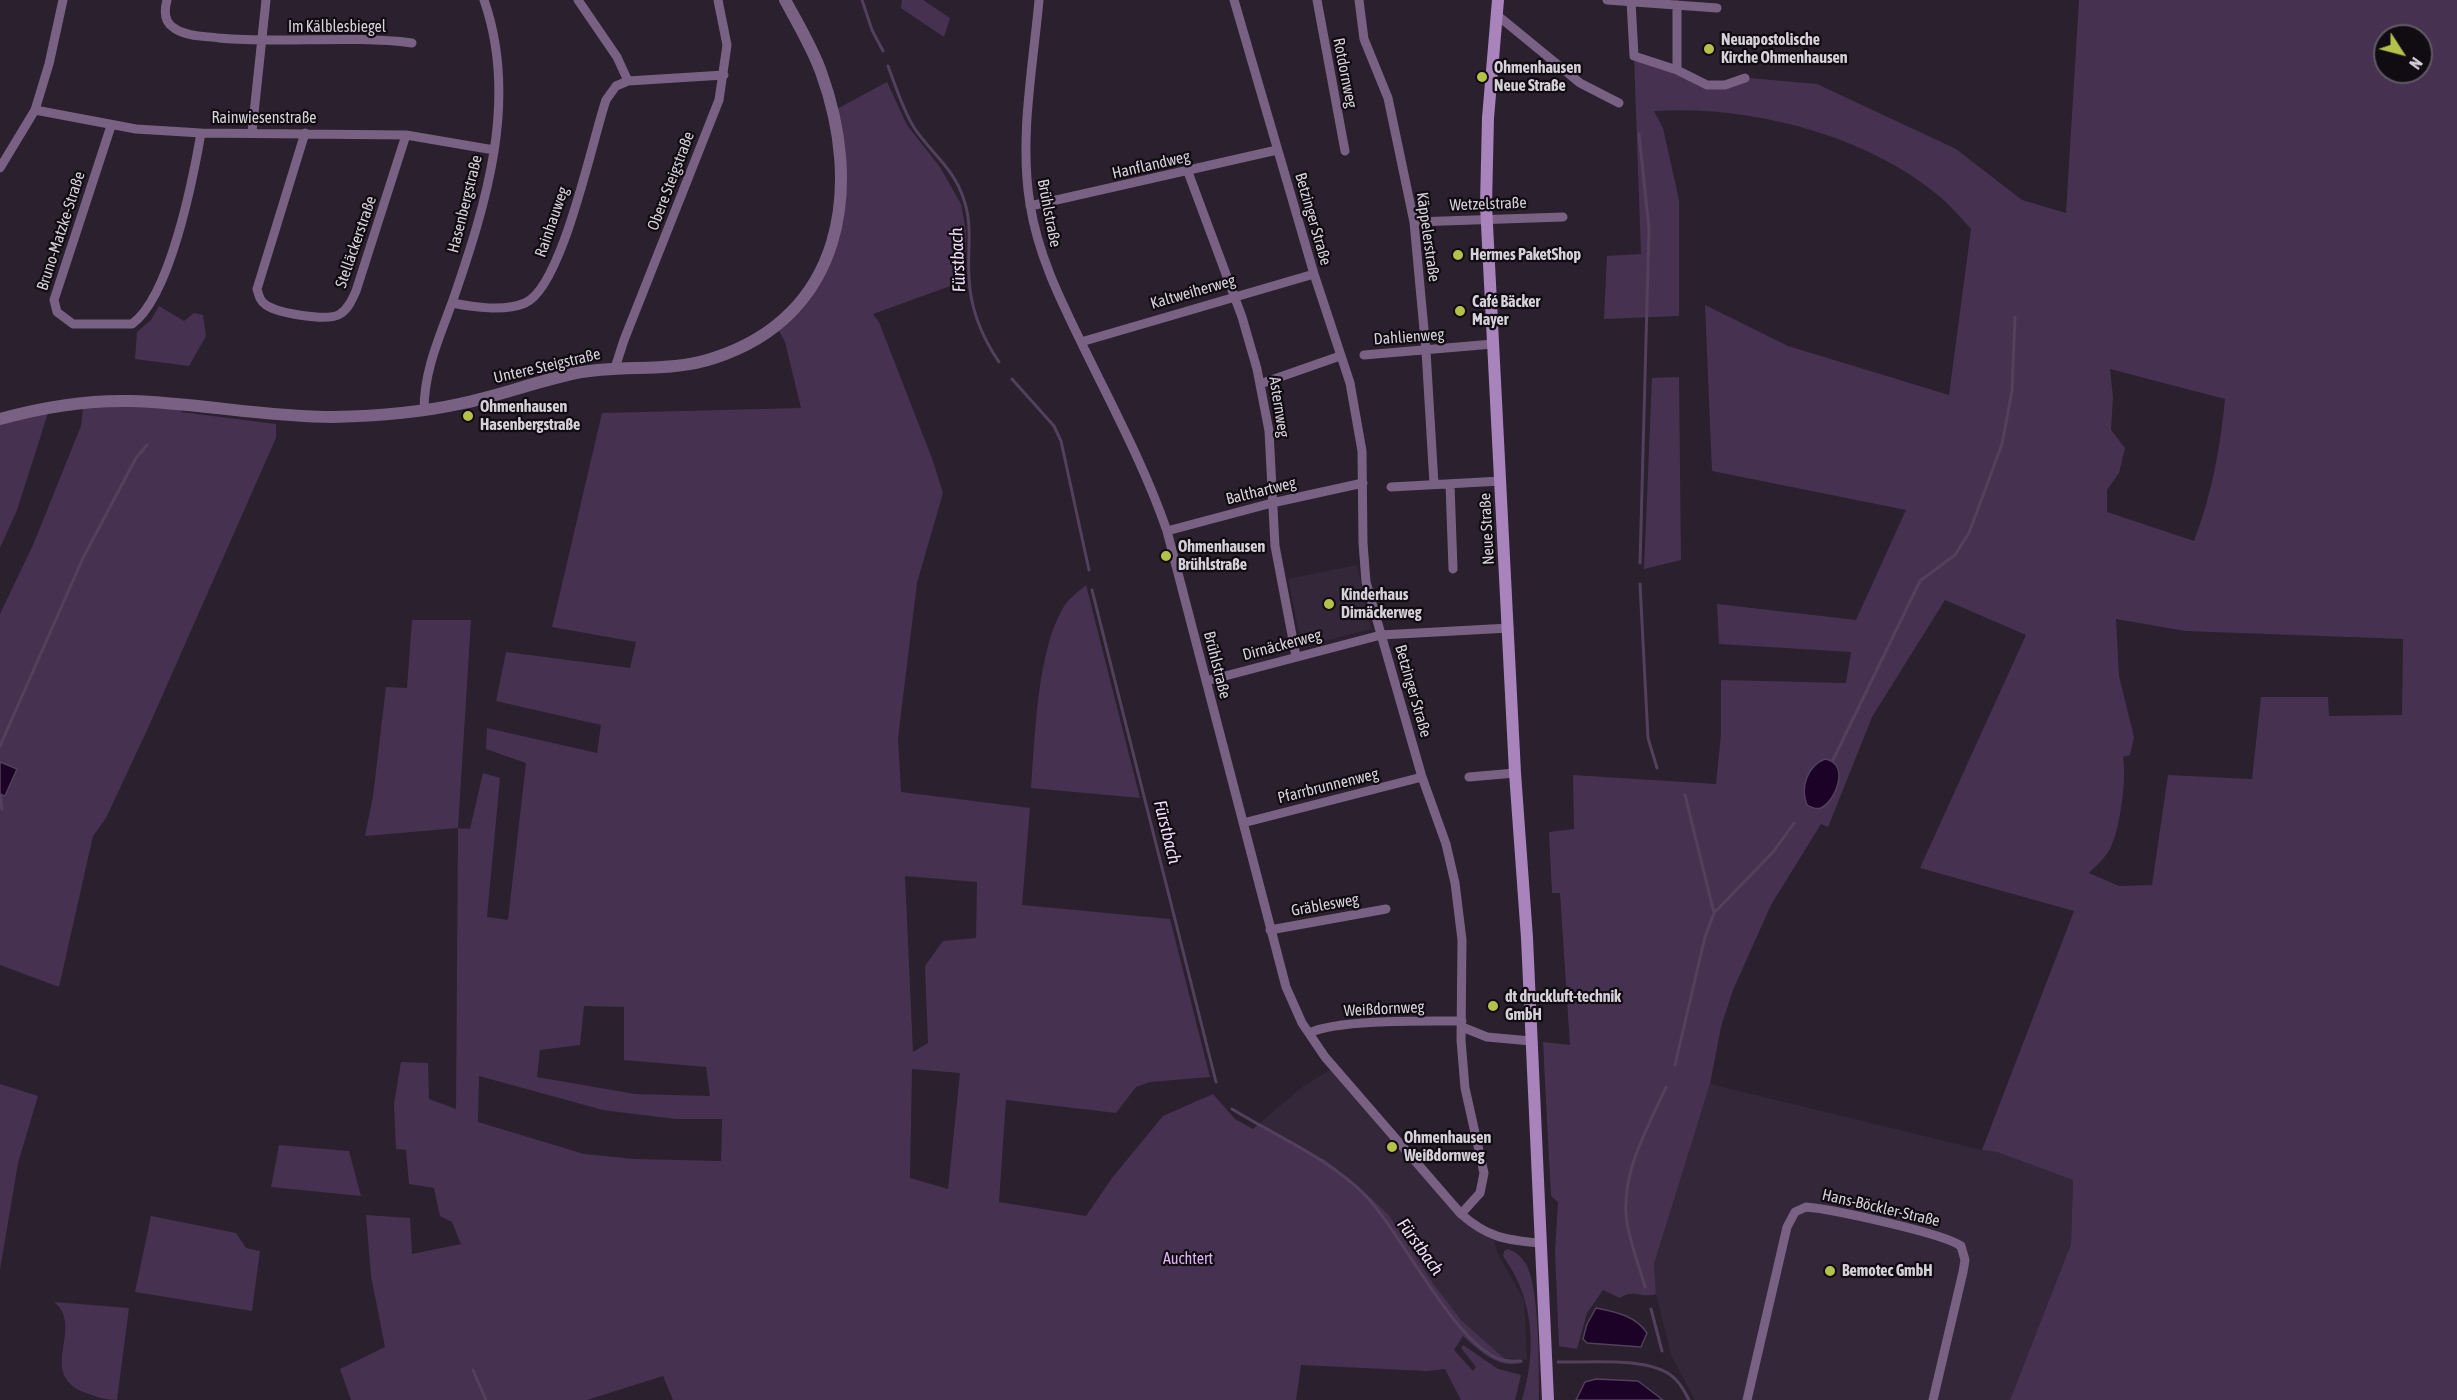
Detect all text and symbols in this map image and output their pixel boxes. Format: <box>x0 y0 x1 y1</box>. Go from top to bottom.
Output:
street label: Im Kälblesbiegel <box>288 17 386 37</box>
north arrow <box>2373 24 2433 84</box>
place label: Neuapostolische Kirche Ohmenhausen <box>1721 30 1848 68</box>
street label: Rotdornweg <box>1329 36 1361 110</box>
marker: Neuapostolische Kirche Ohmenhausen <box>1702 42 1716 56</box>
text: N <box>2406 54 2426 73</box>
place label: Ohmenhausen Neue Straße <box>1494 58 1581 96</box>
marker: Ohmenhausen Neue Straße <box>1475 70 1489 84</box>
street label: Rainwiesenstraße <box>212 108 316 128</box>
street label: Obere Steigstraße <box>643 129 699 233</box>
street label: Hanflandweg <box>1110 147 1192 183</box>
street label: Hasenbergstraße <box>444 153 486 255</box>
street label: Bruno-Matzke-Straße <box>33 169 89 293</box>
street label: Betzinger Straße <box>1291 171 1335 267</box>
street label: Brühlstraße <box>1033 177 1065 249</box>
street label: Rainhauweg <box>531 184 573 260</box>
street label: Käppelerstraße <box>1412 191 1444 283</box>
street label: Wetzelstraße <box>1449 193 1527 215</box>
street label: Stelläckerstraße <box>331 194 381 290</box>
water label: Fürstbach <box>946 227 970 293</box>
place label: Hermes PaketShop <box>1470 245 1581 265</box>
marker: Hermes PaketShop <box>1451 248 1465 262</box>
street label: Kaltweiherweg <box>1148 271 1238 313</box>
place label: Café Bäcker Mayer <box>1472 292 1540 330</box>
marker: Café Bäcker Mayer <box>1453 304 1467 318</box>
street label: Dahlienweg <box>1373 325 1445 349</box>
street label: Untere Steigstraße <box>492 344 602 388</box>
street label: Asternweg <box>1265 375 1293 439</box>
place label: Ohmenhausen Hasenbergstraße <box>480 397 580 435</box>
marker: Ohmenhausen Hasenbergstraße <box>461 409 475 423</box>
street label: Balthartweg <box>1224 473 1298 509</box>
street label: Neue Straße <box>1476 493 1498 565</box>
place label: Ohmenhausen Brühlstraße <box>1178 537 1265 575</box>
marker: Ohmenhausen Brühlstraße <box>1159 549 1173 563</box>
place label: Kinderhaus Dirnäckerweg <box>1341 585 1422 623</box>
marker: Kinderhaus Dirnäckerweg <box>1322 597 1336 611</box>
street label: Dirnäckerweg <box>1241 625 1323 665</box>
street label: Brühlstraße <box>1199 629 1235 701</box>
street label: Betzinger Straße <box>1391 643 1435 739</box>
street label: Pfarrbrunnenweg <box>1276 764 1380 808</box>
water label: Fürstbach <box>1149 798 1185 866</box>
street label: Gräblesweg <box>1290 890 1360 920</box>
place label: dt druckluft-technik GmbH <box>1505 987 1621 1025</box>
street label: Weißdornweg <box>1343 997 1425 1021</box>
marker: dt druckluft-technik GmbH <box>1486 999 1500 1013</box>
place label: Ohmenhausen Weißdornweg <box>1404 1128 1491 1166</box>
marker: Ohmenhausen Weißdornweg <box>1385 1140 1399 1154</box>
street label: Hans-Böckler-Straße <box>1820 1185 1942 1231</box>
water label: Fürstbach <box>1392 1214 1448 1280</box>
park label: Auchtert <box>1163 1249 1213 1269</box>
place label: Bemotec GmbH <box>1842 1261 1933 1281</box>
marker: Bemotec GmbH <box>1823 1264 1837 1278</box>

